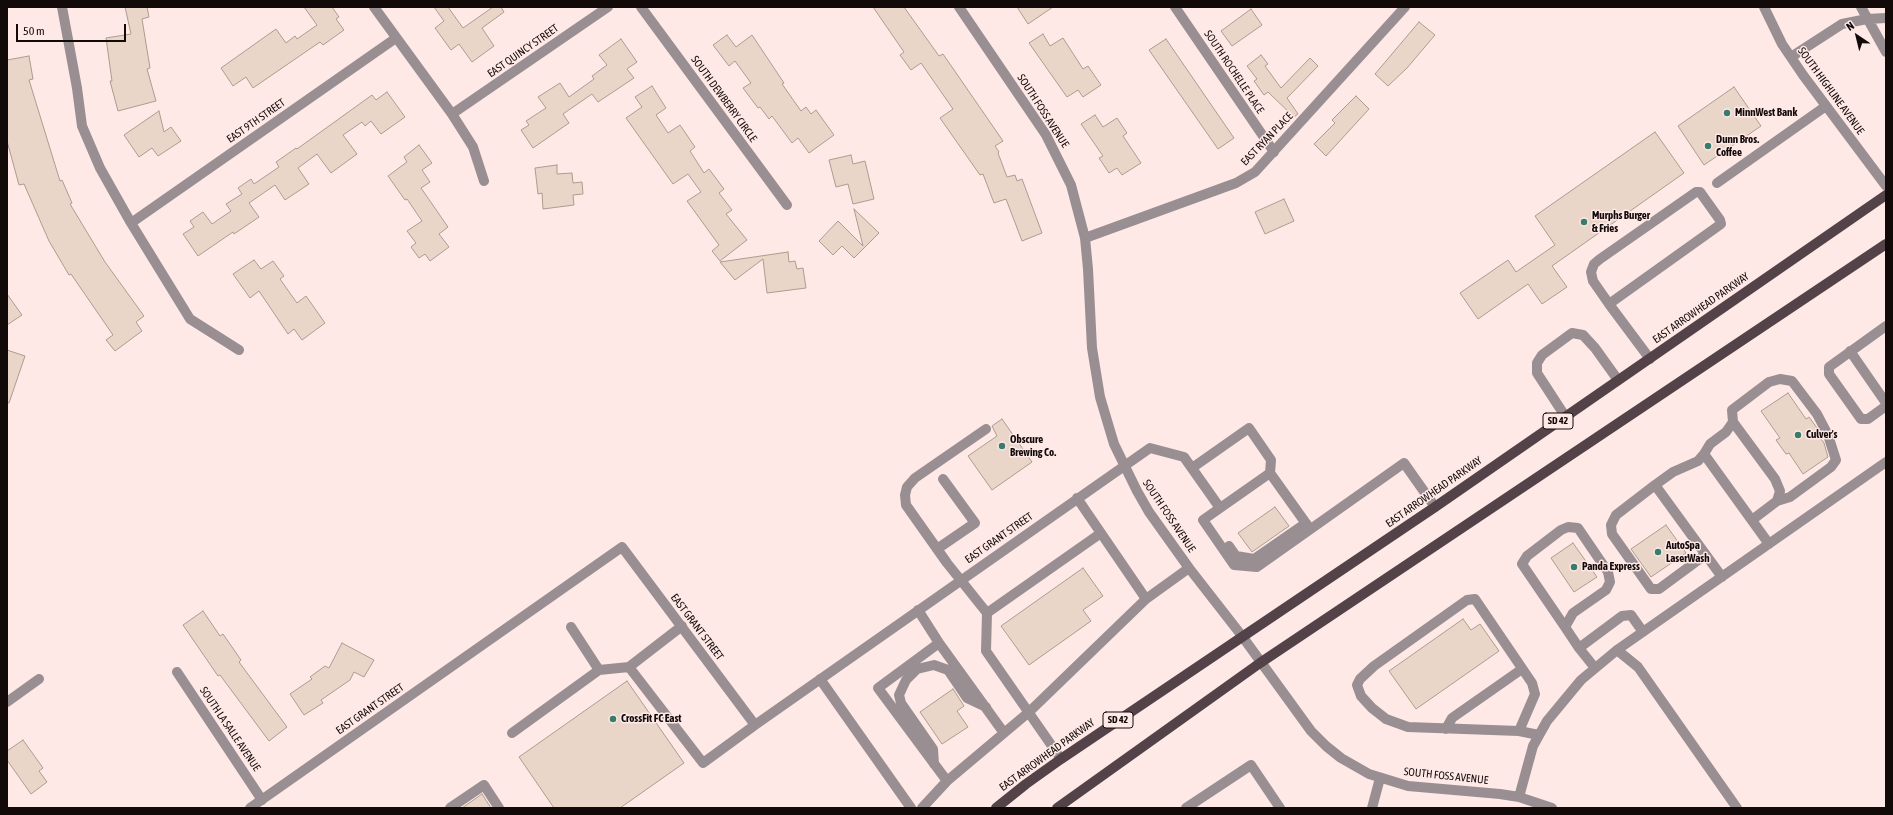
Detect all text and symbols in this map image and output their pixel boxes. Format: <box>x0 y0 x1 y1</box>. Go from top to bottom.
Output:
scale bar <box>18 16 128 42</box>
north arrow <box>1837 16 1877 56</box>
text: N <box>1844 19 1856 33</box>
street label: EAST QUINCY STREET <box>485 22 561 80</box>
text: 50 m <box>23 24 45 38</box>
street label: SOUTH ROCHELLE PLACE <box>1201 28 1267 116</box>
street label: SOUTH HIGHLINE AVENUE <box>1795 45 1867 137</box>
street label: SOUTH DEWBERRY CIRCLE <box>688 53 760 145</box>
street label: SOUTH FOSS AVENUE <box>1014 72 1072 150</box>
street label: EAST 9TH STREET <box>224 96 288 146</box>
place label: MinnWest Bank <box>1735 106 1797 120</box>
marker: MinnWest Bank <box>1722 108 1732 118</box>
street label: EAST RYAN PLACE <box>1238 110 1296 168</box>
place label: Dunn Bros. Coffee <box>1716 133 1759 159</box>
marker: Dunn Bros. Coffee <box>1703 141 1713 151</box>
place label: Murphs Burger & Fries <box>1592 209 1650 235</box>
marker: Murphs Burger & Fries <box>1579 217 1589 227</box>
street label: EAST ARROWHEAD PARKWAY <box>1650 270 1752 346</box>
road number: SD 42 <box>1543 413 1573 429</box>
place label: Culver's <box>1806 428 1837 442</box>
marker: Culver's <box>1793 430 1803 440</box>
place label: Obscure Brewing Co. <box>1010 433 1056 459</box>
marker: Obscure Brewing Co. <box>997 441 1007 451</box>
street label: EAST ARROWHEAD PARKWAY <box>1383 454 1485 530</box>
street label: SOUTH FOSS AVENUE <box>1140 477 1198 555</box>
street label: EAST GRANT STREET <box>963 510 1035 566</box>
place label: AutoSpa LaserWash <box>1666 539 1709 565</box>
marker: AutoSpa LaserWash <box>1653 547 1663 557</box>
place label: Panda Express <box>1582 560 1640 574</box>
marker: Panda Express <box>1569 562 1579 572</box>
street label: EAST GRANT STREET <box>668 591 726 663</box>
street label: EAST GRANT STREET <box>334 681 406 737</box>
street label: SOUTH LA SALLE AVENUE <box>197 684 263 774</box>
place label: CrossFit FC East <box>621 712 682 726</box>
road number: SD 42 <box>1103 712 1133 728</box>
marker: CrossFit FC East <box>608 714 618 724</box>
street label: EAST ARROWHEAD PARKWAY <box>997 716 1097 794</box>
street label: SOUTH FOSS AVENUE <box>1403 765 1489 787</box>

